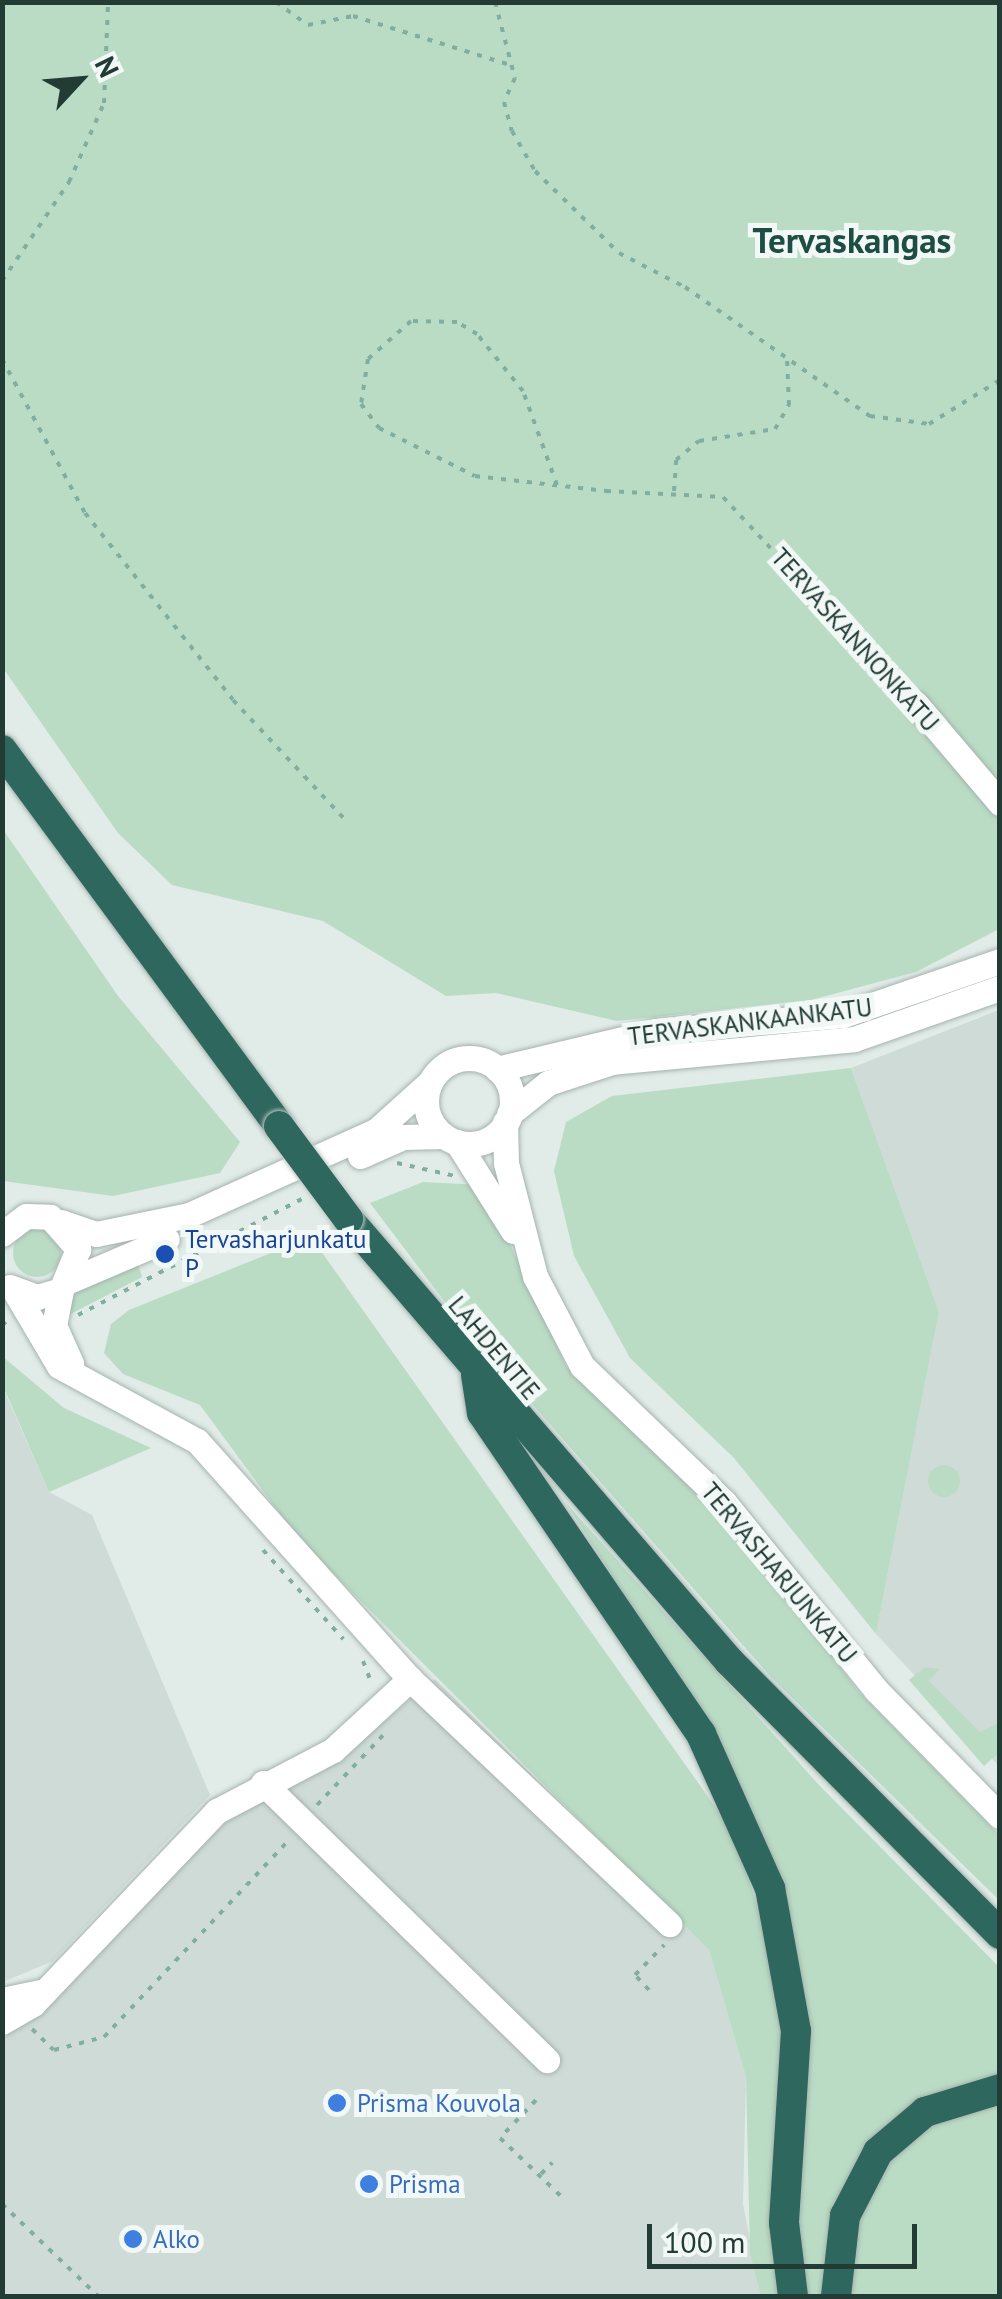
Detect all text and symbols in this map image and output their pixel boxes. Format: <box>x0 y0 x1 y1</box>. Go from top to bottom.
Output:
north arrow <box>30 30 130 130</box>
text: N <box>87 50 128 83</box>
district label: Tervaskangas <box>753 219 951 261</box>
street label: TERVASKANNONKATU <box>765 542 945 738</box>
street label: TERVASKANKAANKATU <box>626 992 874 1052</box>
place label: Tervasharjunkatu P <box>185 1225 367 1284</box>
marker: Tervasharjunkatu P <box>154 1243 176 1265</box>
street label: LAHDENTIE <box>442 1290 546 1406</box>
street label: TERVASHARJUNKATU <box>695 1477 863 1669</box>
place label: Prisma Kouvola <box>357 2088 521 2118</box>
marker: Prisma Kouvola <box>326 2092 348 2114</box>
place label: Prisma <box>389 2169 461 2199</box>
marker: Prisma <box>358 2173 380 2195</box>
scale bar <box>652 2204 922 2266</box>
text: 100 m <box>664 2222 745 2261</box>
place label: Alko <box>153 2224 200 2254</box>
marker: Alko <box>122 2228 144 2250</box>

